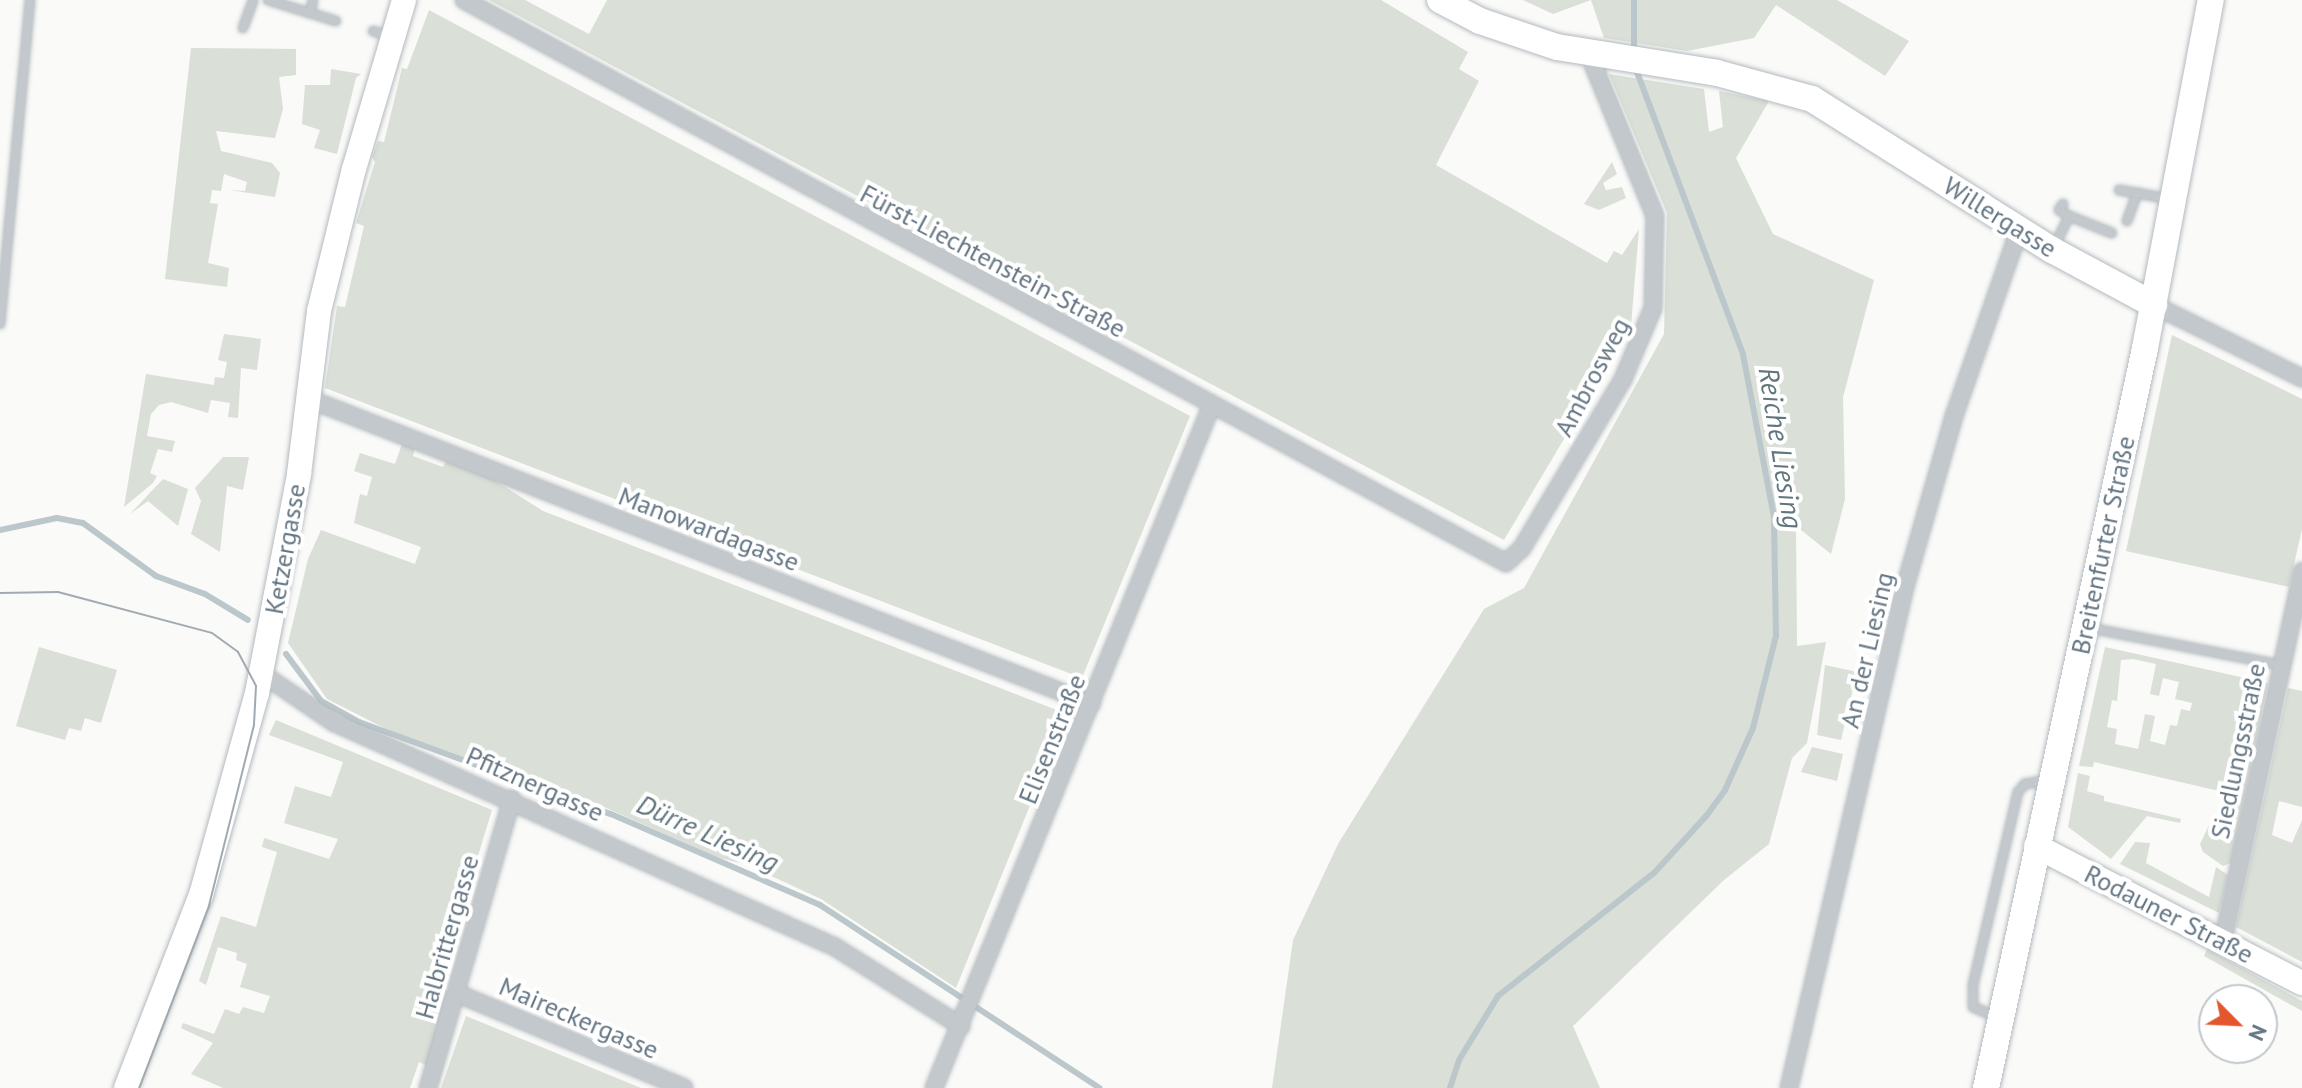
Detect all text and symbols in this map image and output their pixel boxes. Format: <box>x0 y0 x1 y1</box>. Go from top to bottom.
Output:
street label: Willergasse <box>1938 170 2062 264</box>
street label: Fürst-Liechtenstein-Straße <box>855 178 1131 344</box>
street label: Ambrosweg <box>1548 312 1636 442</box>
water label: Reiche Liesing <box>1752 365 1810 531</box>
street label: Breitenfurter Straße <box>2065 433 2141 657</box>
street label: Manowardagasse <box>614 480 804 578</box>
street label: Ketzergasse <box>258 481 312 617</box>
street label: An der Liesing <box>1834 569 1900 731</box>
street label: Siedlungsstraße <box>2204 660 2272 842</box>
street label: Elisenstraße <box>1012 670 1092 808</box>
street label: Pfitznergasse <box>461 740 609 828</box>
water label: Dürre Liesing <box>632 787 784 879</box>
street label: Halbrittergasse <box>409 851 485 1023</box>
street label: Rodauner Straße <box>2079 858 2259 970</box>
street label: Maireckergasse <box>495 970 663 1066</box>
north arrow <box>2198 984 2278 1064</box>
text: N <box>2242 1021 2274 1045</box>

